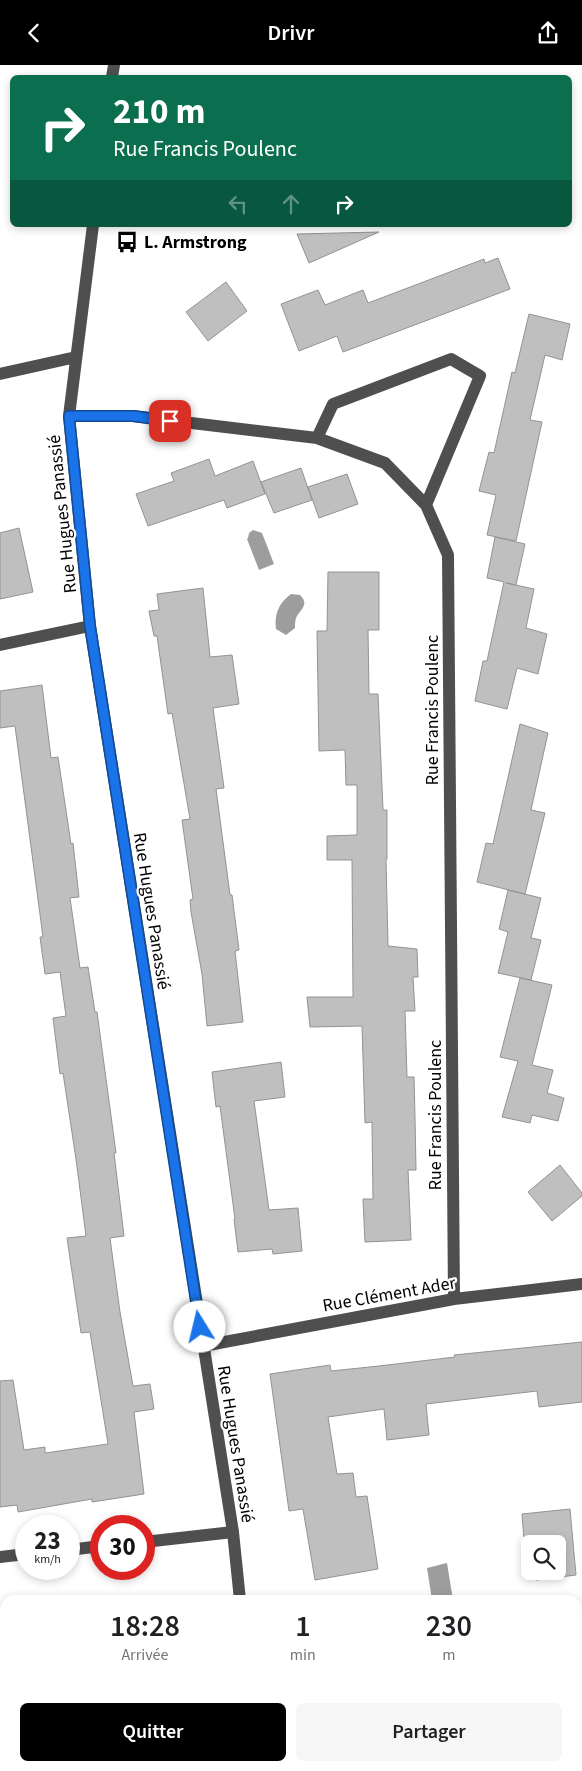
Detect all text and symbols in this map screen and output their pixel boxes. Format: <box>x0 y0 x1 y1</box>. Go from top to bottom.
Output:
text: Drivr <box>268 17 314 49</box>
icon: back <box>20 19 48 47</box>
icon: share <box>534 19 562 47</box>
text: 210 m <box>113 87 205 137</box>
icon: right <box>30 95 95 160</box>
text: Rue Francis Poulenc <box>113 133 297 165</box>
icon: left <box>224 190 252 218</box>
icon: ahead <box>277 190 305 218</box>
icon: right <box>330 190 358 218</box>
bus stop icon: L. Armstrong <box>114 229 140 255</box>
place label: L. Armstrong <box>144 230 247 255</box>
pin <box>149 400 191 442</box>
icon: arrive <box>156 407 184 435</box>
street label: Rue Hugues Panassié <box>42 434 83 594</box>
street label: Rue Francis Poulenc <box>420 635 445 785</box>
street label: Rue Hugues Panassié <box>127 831 176 992</box>
street label: Rue Francis Poulenc <box>423 1040 448 1190</box>
street label: Rue Clément Ader <box>321 1270 458 1318</box>
position arrow <box>173 1300 225 1352</box>
street label: Rue Hugues Panassié <box>211 1364 260 1525</box>
speed limit sign: 30 <box>90 1515 155 1580</box>
text: 23 <box>34 1523 61 1559</box>
map controls <box>521 1535 566 1580</box>
button: search <box>521 1535 566 1580</box>
text: km/h <box>34 1551 61 1568</box>
text: 18:28 <box>110 1605 180 1648</box>
text: 1 <box>295 1605 311 1648</box>
text: 230 <box>426 1605 472 1648</box>
text: Arrivée <box>121 1644 168 1666</box>
text: min <box>290 1644 316 1666</box>
text: m <box>442 1644 456 1666</box>
button: Quitter <box>20 1703 286 1761</box>
button: Partager <box>296 1703 562 1761</box>

